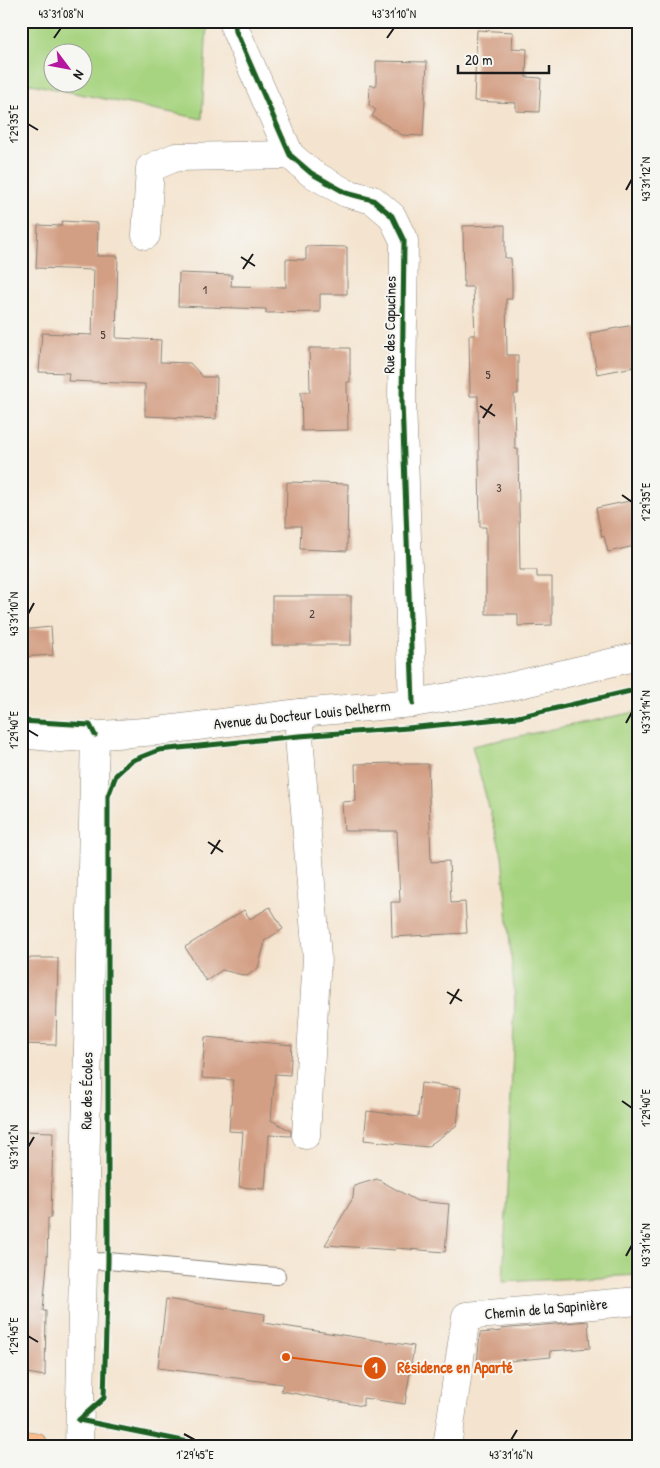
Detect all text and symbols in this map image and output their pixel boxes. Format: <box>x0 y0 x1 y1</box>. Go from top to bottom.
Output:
text: 43°31'08"N <box>39 5 83 22</box>
text: 43°31'10"N <box>372 5 416 22</box>
north arrow <box>42 42 92 92</box>
scale bar <box>458 42 549 74</box>
text: 20 m <box>465 49 492 70</box>
text: N <box>69 67 89 84</box>
text: 1°29'35"E <box>5 104 22 143</box>
text: 43°31'12"N <box>637 157 654 201</box>
street label: Rue des Capucines <box>378 276 401 374</box>
house number: 1 <box>203 281 207 298</box>
house number: 5 <box>100 326 106 343</box>
house number: 5 <box>485 366 491 383</box>
house number: 3 <box>496 479 502 496</box>
text: 1°29'35"E <box>637 482 654 521</box>
text: 43°31'10"N <box>5 592 22 636</box>
house number: 2 <box>309 605 315 622</box>
text: 43°31'14"N <box>637 690 654 734</box>
street label: Avenue du Docteur Louis Delherm <box>212 695 391 734</box>
text: 1°29'40"E <box>5 710 22 749</box>
street label: Rue des Écoles <box>75 1052 98 1130</box>
text: 1°29'40"E <box>637 1088 654 1127</box>
text: 43°31'12"N <box>5 1125 22 1169</box>
text: 43°31'16"N <box>637 1223 654 1267</box>
street label: Chemin de la Sapinière <box>484 1293 608 1324</box>
text: 1°29'45"E <box>5 1316 22 1355</box>
callout: Résidence en Aparté <box>362 1352 523 1383</box>
text: Résidence en Aparté <box>397 1356 513 1379</box>
text: 1 <box>372 1357 378 1378</box>
text: 1°29'45"E <box>176 1446 215 1463</box>
text: 43°31'16"N <box>489 1446 533 1463</box>

